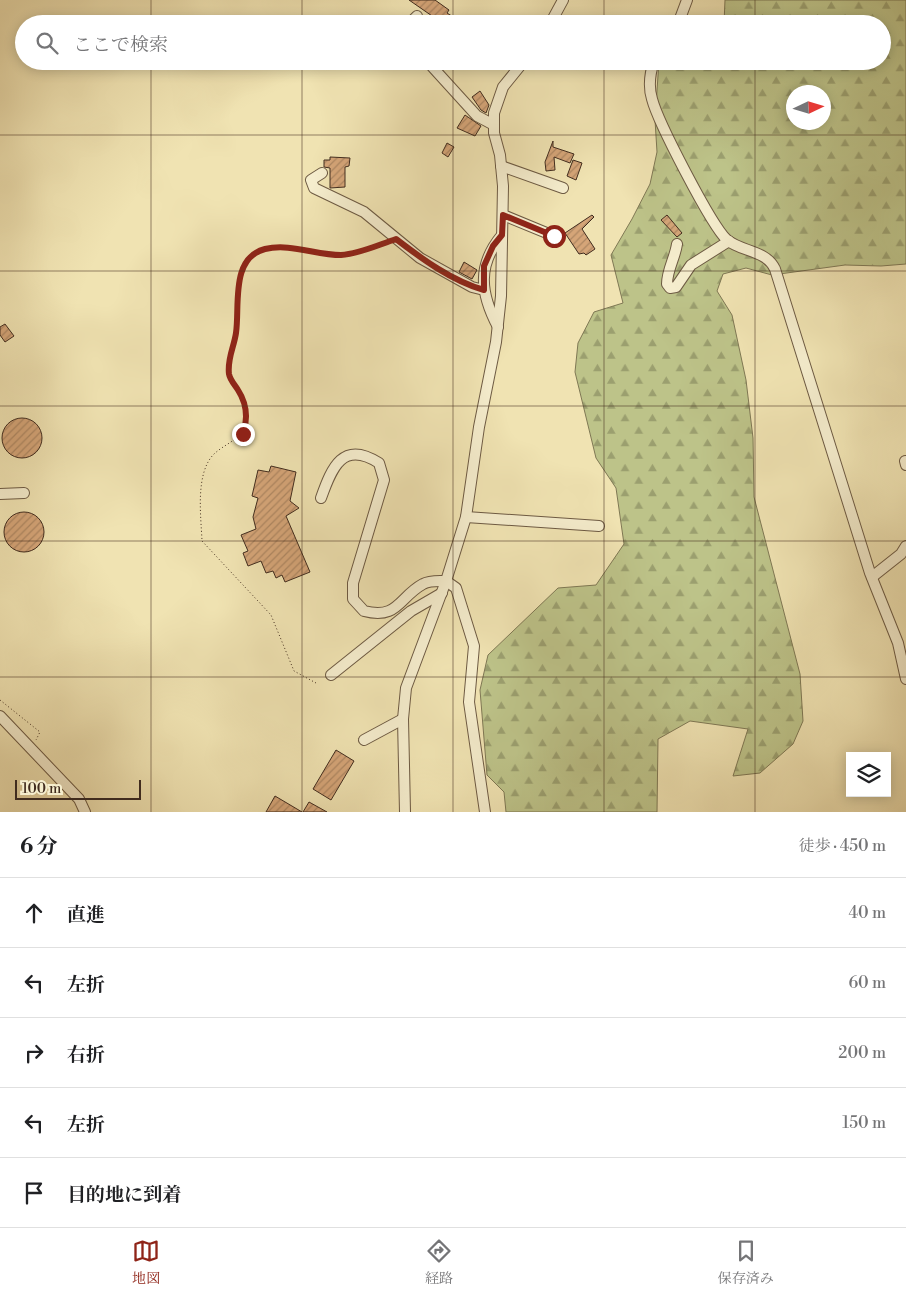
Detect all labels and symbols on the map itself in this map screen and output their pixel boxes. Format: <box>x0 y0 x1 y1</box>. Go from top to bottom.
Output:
north arrow <box>786 85 831 130</box>
route start <box>543 225 566 248</box>
route end <box>232 423 255 446</box>
scale bar <box>15 777 141 800</box>

